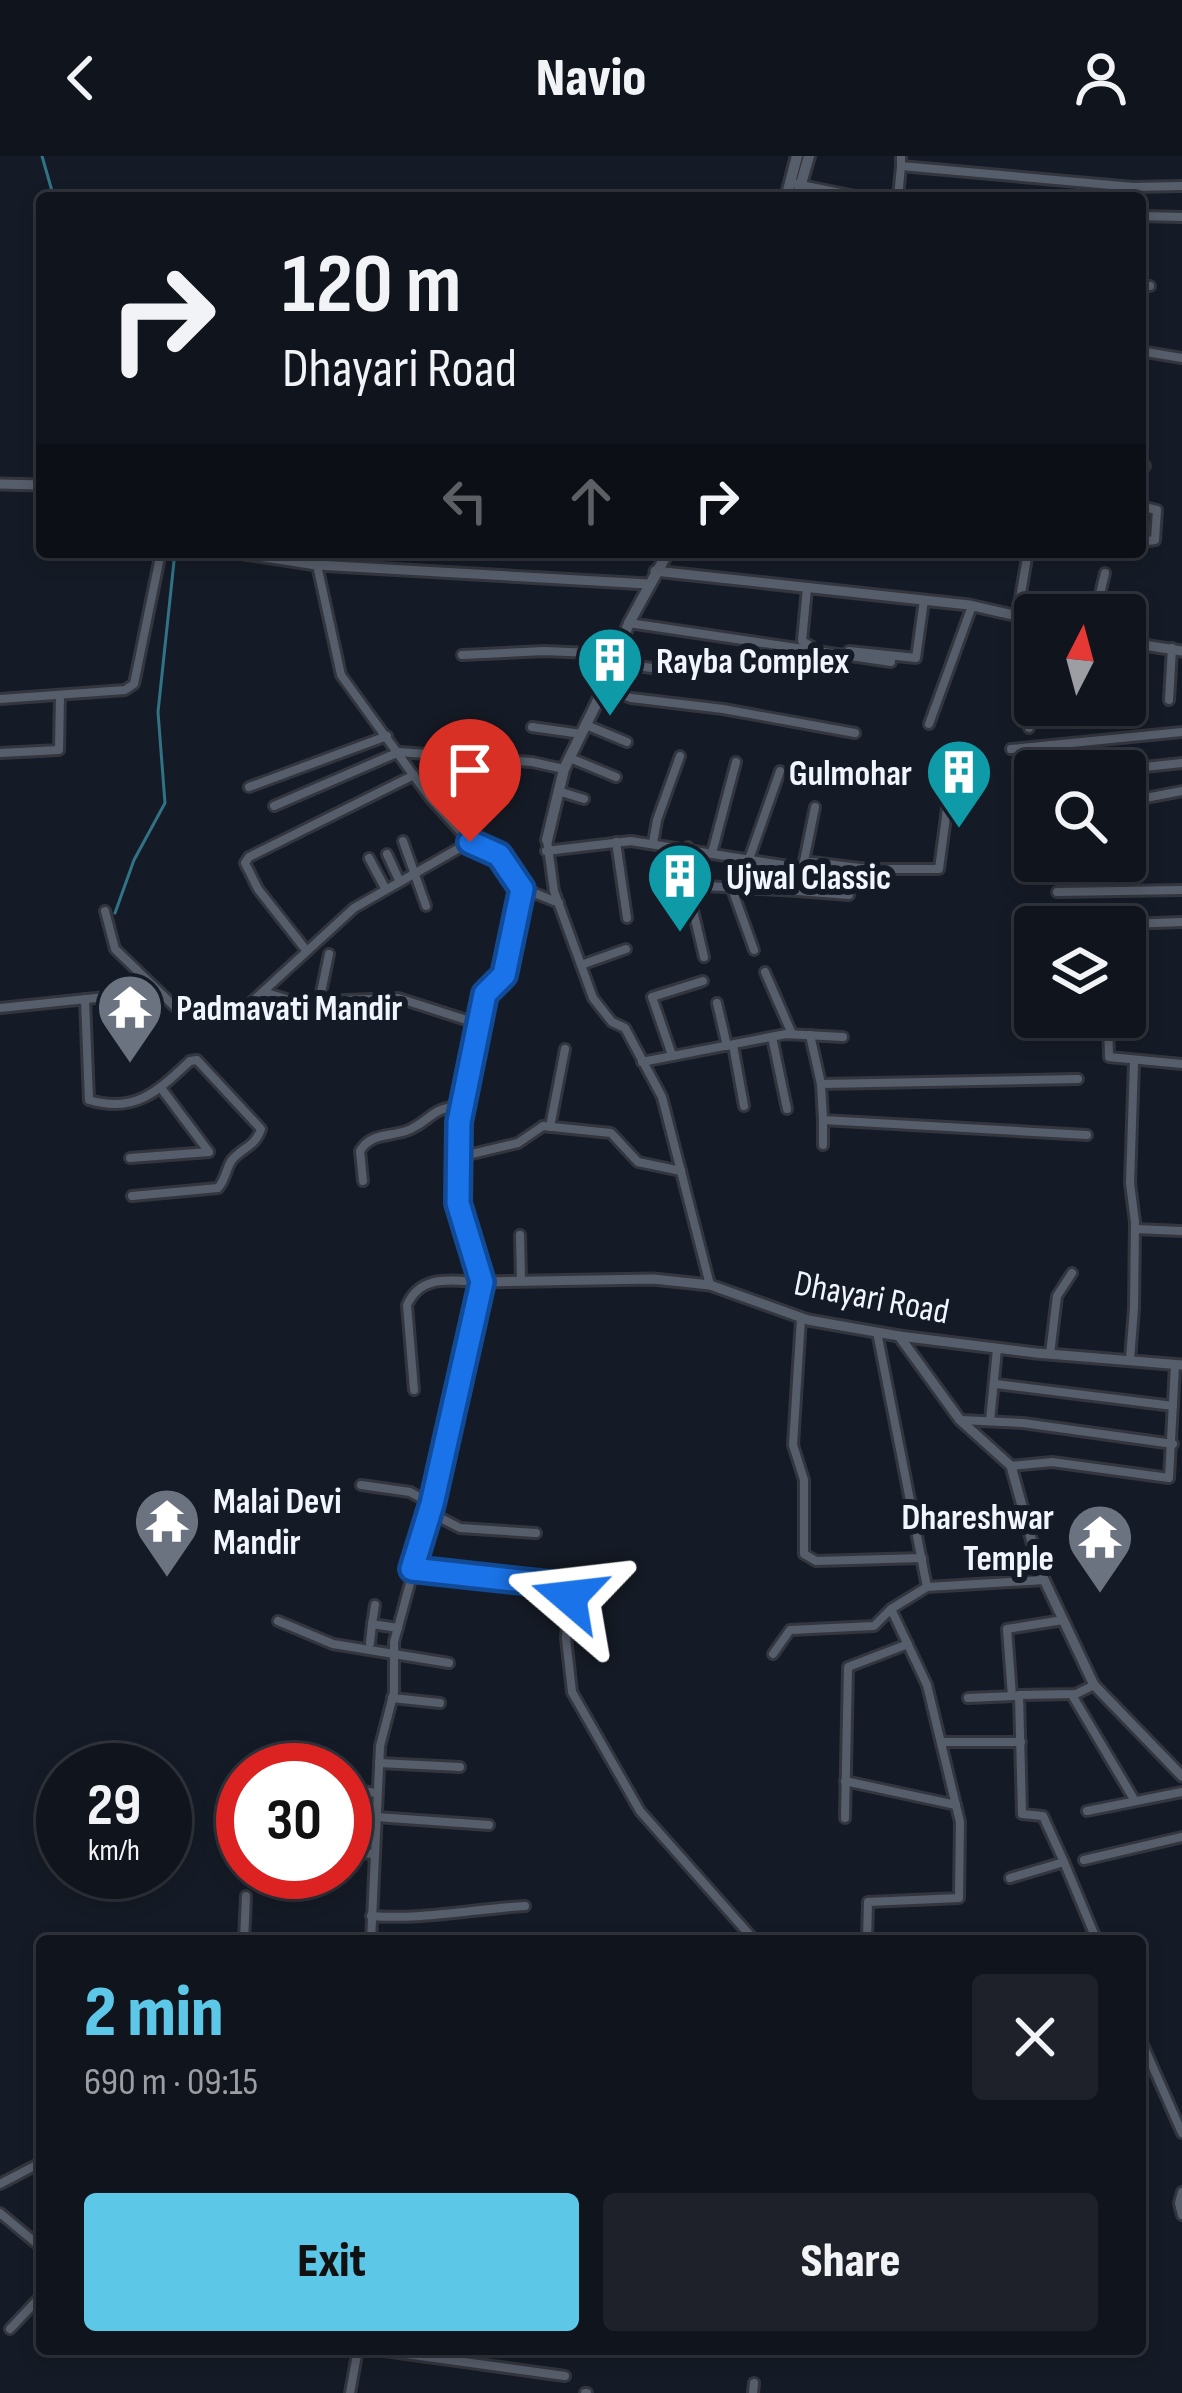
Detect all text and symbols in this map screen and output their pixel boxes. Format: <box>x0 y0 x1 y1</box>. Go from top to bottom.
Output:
icon: back <box>48 45 114 111</box>
icon: person <box>1068 45 1134 111</box>
text: Navio <box>536 46 646 111</box>
text: 120 m <box>282 235 461 336</box>
icon: right <box>84 240 240 396</box>
text: Dhayari Road <box>282 337 517 402</box>
icon: left <box>432 468 498 534</box>
icon: ahead <box>558 468 624 534</box>
icon: right <box>684 468 750 534</box>
north arrow <box>1014 594 1146 726</box>
map controls <box>1014 594 1146 1038</box>
building icon: Rayba Complex <box>575 625 645 719</box>
place label: Rayba Complex <box>656 641 849 684</box>
pin <box>419 719 521 842</box>
icon: arrive <box>437 737 503 803</box>
building icon: Gulmohar <box>924 737 994 831</box>
button: search <box>1014 750 1146 882</box>
place label: Gulmohar <box>789 753 912 796</box>
building icon: Ujwal Classic <box>645 841 715 935</box>
place label: Ujwal Classic <box>726 857 891 900</box>
button: layers <box>1014 906 1146 1038</box>
temple icon: Padmavati Mandir <box>95 972 165 1066</box>
place label: Padmavati Mandir <box>176 988 402 1031</box>
street label: Dhayari Road <box>791 1262 953 1335</box>
place label: Malai Devi Mandir <box>213 1481 342 1565</box>
temple icon: Malai Devi Mandir <box>132 1486 202 1580</box>
place label: Dhareshwar Temple <box>902 1497 1054 1581</box>
temple icon: Dhareshwar Temple <box>1065 1502 1135 1596</box>
position arrow <box>506 1534 632 1660</box>
speed limit sign: 30 <box>216 1743 372 1899</box>
text: 29 <box>87 1770 141 1842</box>
text: km/h <box>88 1833 140 1869</box>
text: 2 min <box>84 1970 224 2057</box>
button: close <box>972 1974 1098 2100</box>
text: 690 m · 09:15 <box>84 2059 258 2106</box>
button: Exit <box>84 2193 579 2331</box>
button: Share <box>603 2193 1098 2331</box>

